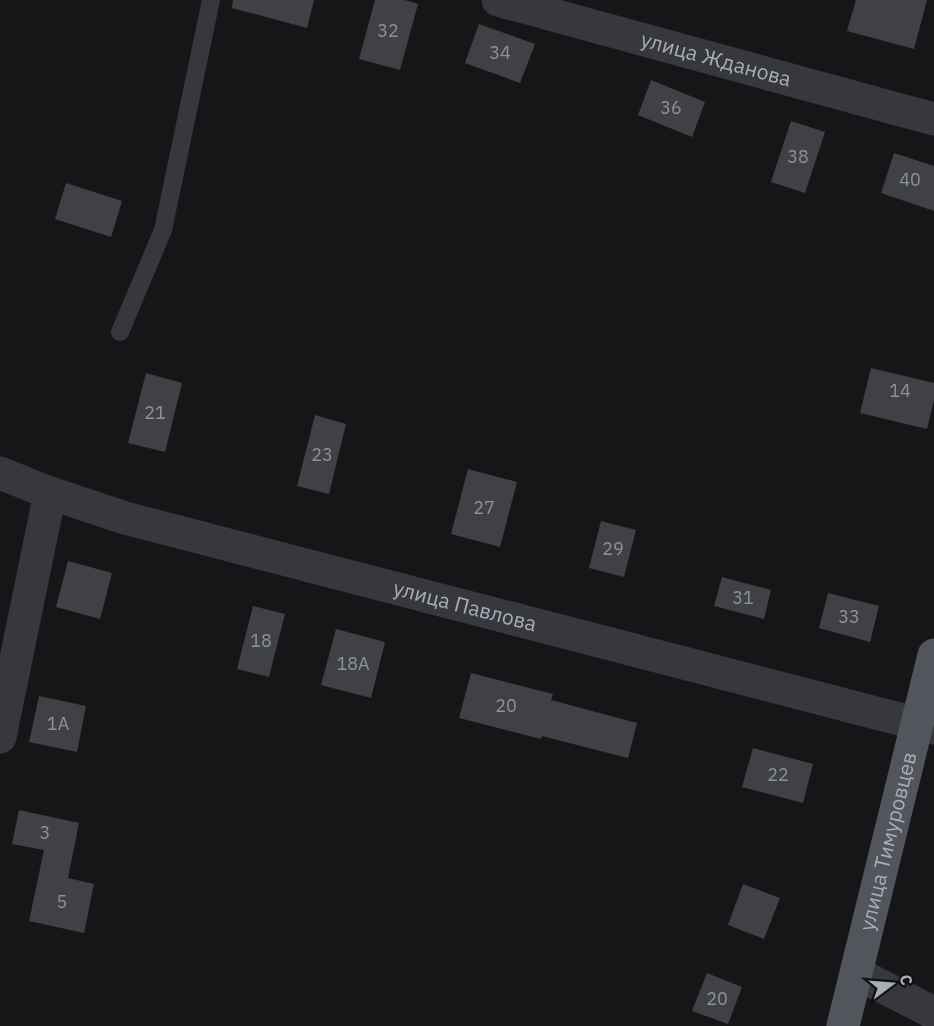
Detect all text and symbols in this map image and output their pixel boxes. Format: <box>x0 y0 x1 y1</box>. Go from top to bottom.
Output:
house number: 32 <box>377 19 399 42</box>
street label: улица Жданова <box>638 25 795 92</box>
house number: 34 <box>489 41 511 64</box>
house number: 36 <box>660 96 682 119</box>
house number: 38 <box>787 145 809 168</box>
house number: 40 <box>899 168 921 191</box>
house number: 14 <box>889 379 911 402</box>
house number: 21 <box>144 401 166 424</box>
house number: 23 <box>311 443 333 466</box>
house number: 27 <box>473 496 495 519</box>
house number: 29 <box>602 537 624 560</box>
street label: улица Павлова <box>390 573 540 637</box>
house number: 31 <box>732 586 754 609</box>
house number: 33 <box>838 605 860 628</box>
house number: 18 <box>250 629 272 652</box>
house number: 18А <box>336 652 370 675</box>
house number: 20 <box>495 694 517 717</box>
house number: 1А <box>47 712 70 735</box>
street label: улица Тимуровцев <box>852 749 923 934</box>
house number: 22 <box>767 763 789 786</box>
house number: 3 <box>40 821 50 844</box>
house number: 5 <box>57 890 67 913</box>
north arrow <box>862 954 922 1014</box>
text: С <box>895 972 917 988</box>
house number: 20 <box>706 987 728 1010</box>

